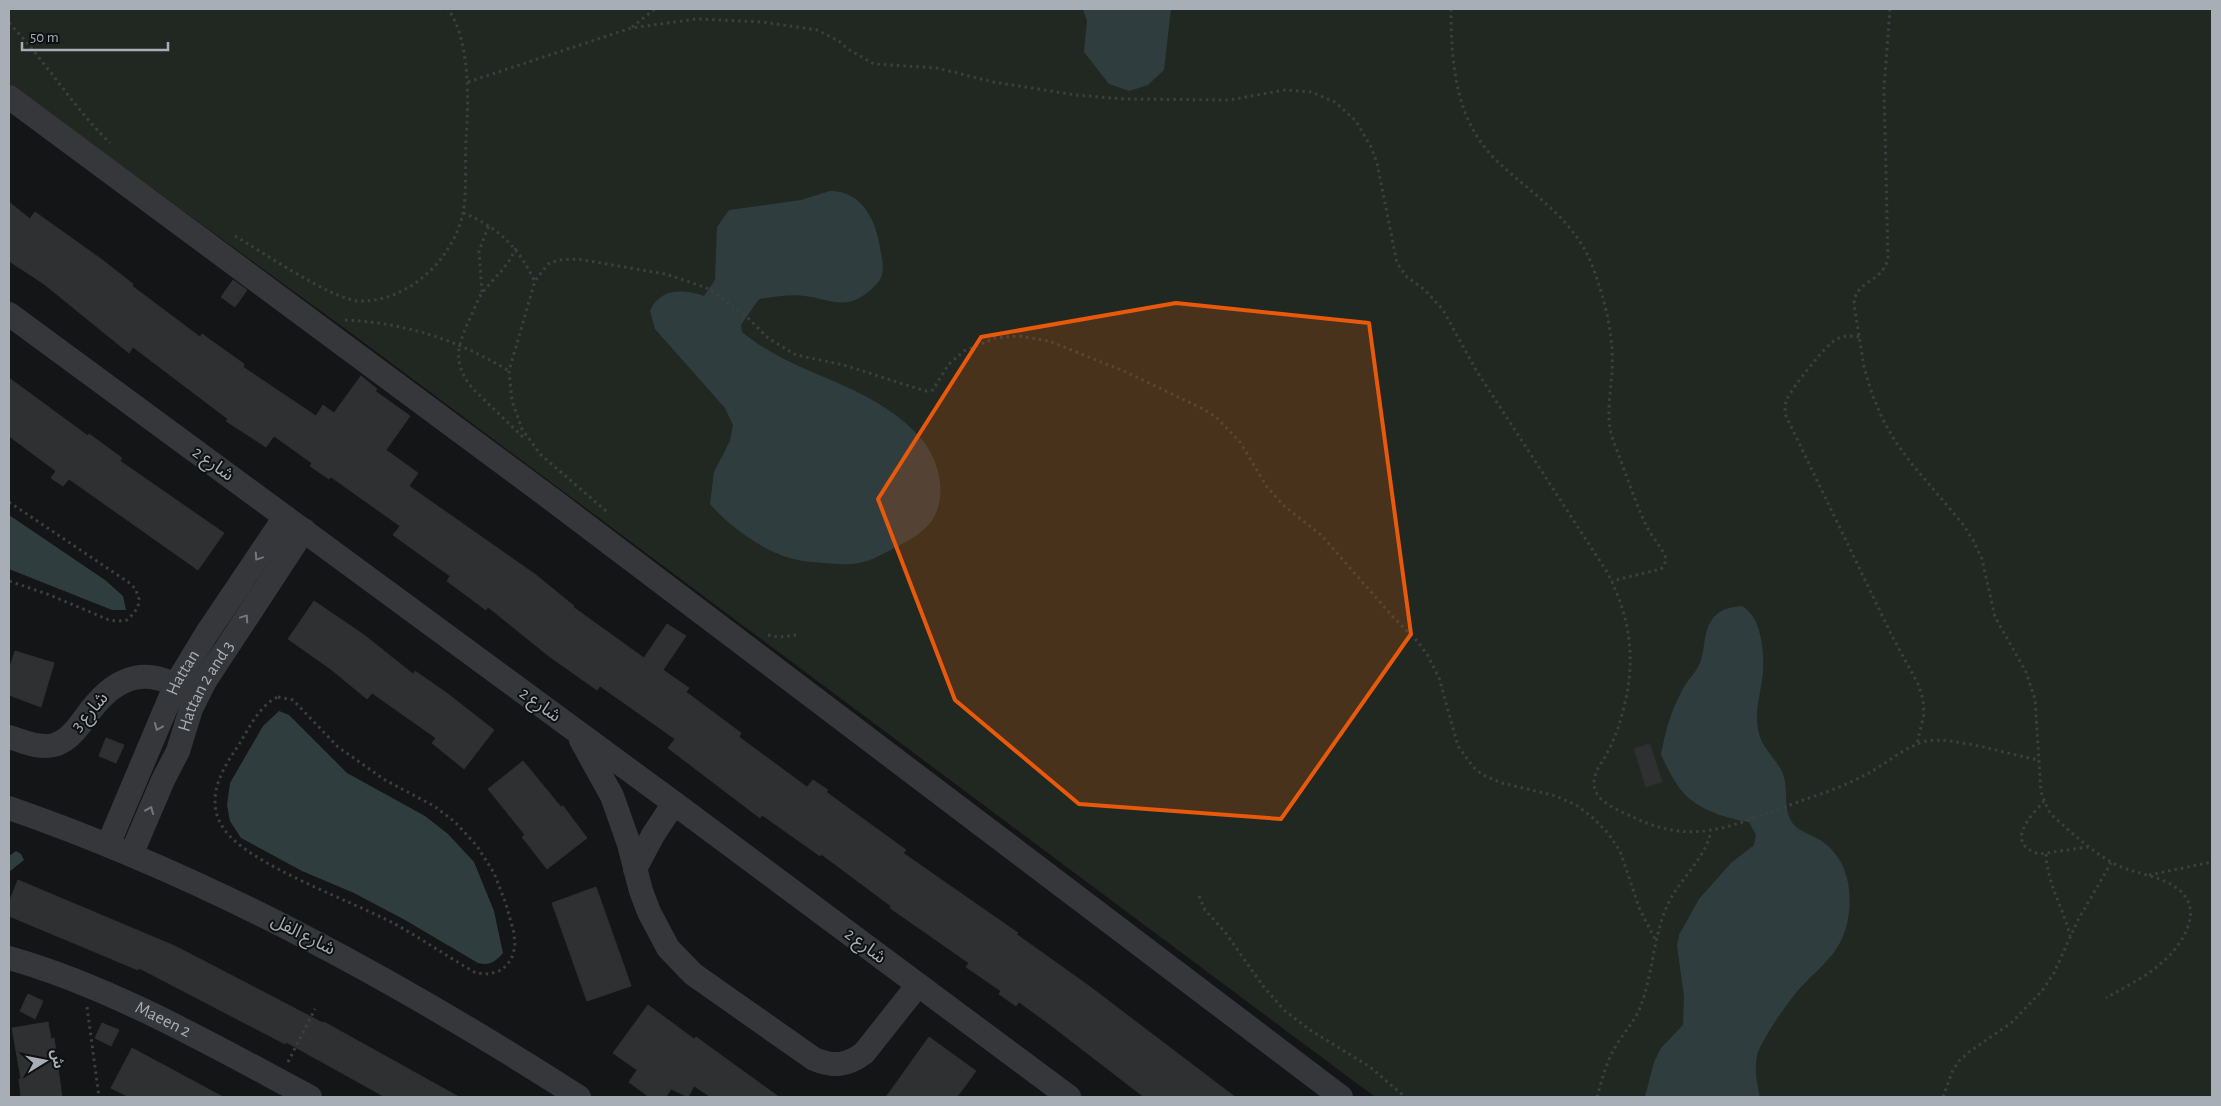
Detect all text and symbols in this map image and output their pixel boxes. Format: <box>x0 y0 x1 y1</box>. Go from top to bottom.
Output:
scale bar <box>22 20 169 52</box>
text: 50 m <box>30 30 59 45</box>
street label: شارع 2 <box>187 443 237 488</box>
one-way arrow <box>255 552 264 561</box>
one-way arrow <box>239 614 248 624</box>
street label: Hattan 2 and 3 <box>175 638 238 734</box>
street label: Hattan <box>163 647 203 698</box>
street label: شارع 2 <box>514 684 564 729</box>
street label: شارع 3 <box>68 689 115 738</box>
one-way arrow <box>153 722 164 731</box>
one-way arrow <box>144 806 155 815</box>
street label: شارع الفل <box>266 911 338 962</box>
street label: شارع 2 <box>839 925 889 970</box>
street label: Maeen 2 <box>132 999 194 1041</box>
north arrow <box>20 1036 70 1086</box>
text: ش <box>48 1048 66 1070</box>

